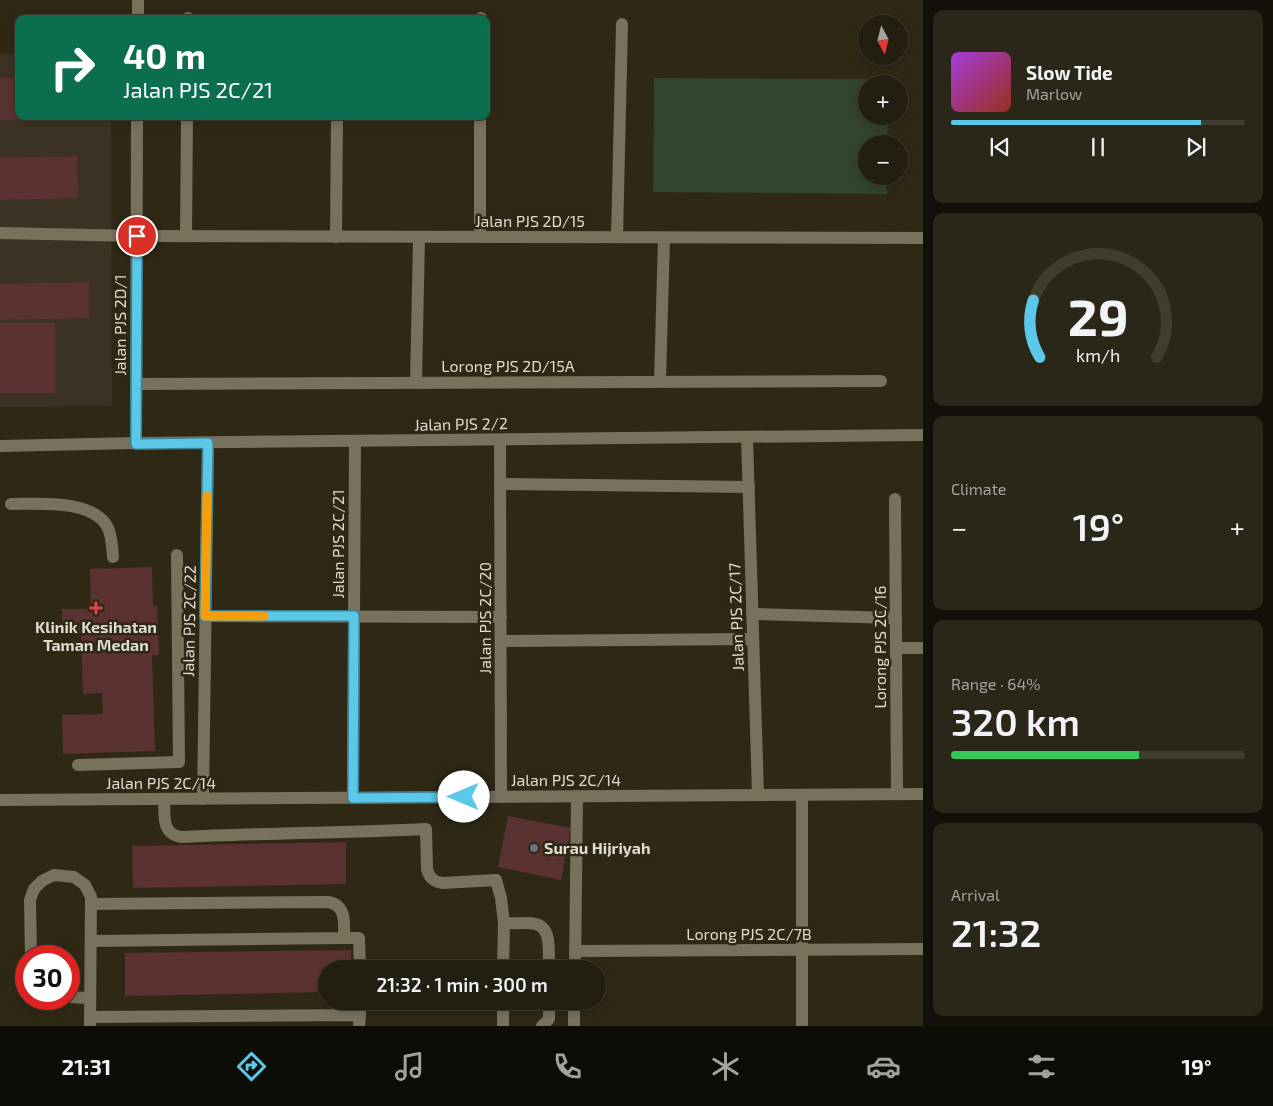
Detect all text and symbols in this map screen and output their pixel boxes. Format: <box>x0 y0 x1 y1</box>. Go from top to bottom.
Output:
north arrow <box>858 15 908 65</box>
map controls <box>858 15 908 185</box>
text: 40 m <box>123 34 206 76</box>
icon: right <box>40 35 105 100</box>
text: Slow Tide <box>1026 61 1113 84</box>
button: + <box>858 75 908 125</box>
text: Jalan PJS 2C/21 <box>123 76 273 102</box>
text: Marlow <box>1026 84 1082 103</box>
icon: previous <box>986 133 1014 161</box>
icon: pause <box>1084 133 1112 161</box>
icon: next <box>1182 133 1210 161</box>
button: − <box>858 135 908 185</box>
street label: Jalan PJS 2D/15 <box>475 211 585 230</box>
pin <box>116 215 158 257</box>
icon: arrive <box>123 222 151 250</box>
street label: Jalan PJS 2D/1 <box>110 274 129 376</box>
text: 29 <box>1068 284 1128 346</box>
text: km/h <box>1076 344 1120 366</box>
street label: Lorong PJS 2D/15A <box>441 356 575 375</box>
street label: Jalan PJS 2/2 <box>414 413 508 434</box>
text: Climate <box>951 479 1006 498</box>
street label: Jalan PJS 2C/21 <box>328 489 347 599</box>
text: 19° <box>1073 503 1124 549</box>
text: − <box>951 510 967 544</box>
text: + <box>1230 510 1245 544</box>
street label: Jalan PJS 2C/20 <box>475 562 494 674</box>
street label: Jalan PJS 2C/17 <box>724 563 747 671</box>
street label: Jalan PJS 2C/22 <box>178 565 199 677</box>
street label: Lorong PJS 2C/16 <box>870 586 889 709</box>
marker: Klinik Kesihatan Taman Medan <box>89 601 103 615</box>
place label: Klinik Kesihatan Taman Medan <box>35 617 157 654</box>
text: Range · 64% <box>951 674 1041 693</box>
text: 320 km <box>951 698 1080 744</box>
position arrow <box>437 770 489 822</box>
street label: Jalan PJS 2C/14 <box>511 770 621 789</box>
street label: Jalan PJS 2C/14 <box>106 773 216 792</box>
place label: Surau Hijriyah <box>544 838 651 858</box>
marker: Surau Hijriyah <box>528 842 540 854</box>
text: Arrival <box>951 885 1000 904</box>
text: 21:32 <box>951 909 1041 955</box>
street label: Lorong PJS 2C/7B <box>686 924 812 943</box>
speed limit sign: 30 <box>15 945 80 1010</box>
text: 21:32 · 1 min · 300 m <box>376 973 548 996</box>
icon: directions <box>234 1049 269 1084</box>
icon: music <box>392 1049 427 1084</box>
icon: phone <box>550 1049 585 1084</box>
icon: climate <box>708 1049 743 1084</box>
icon: car <box>866 1049 901 1084</box>
icon: filters <box>1024 1049 1059 1084</box>
text: 21:31 <box>61 1053 111 1079</box>
text: 19° <box>1181 1053 1212 1079</box>

